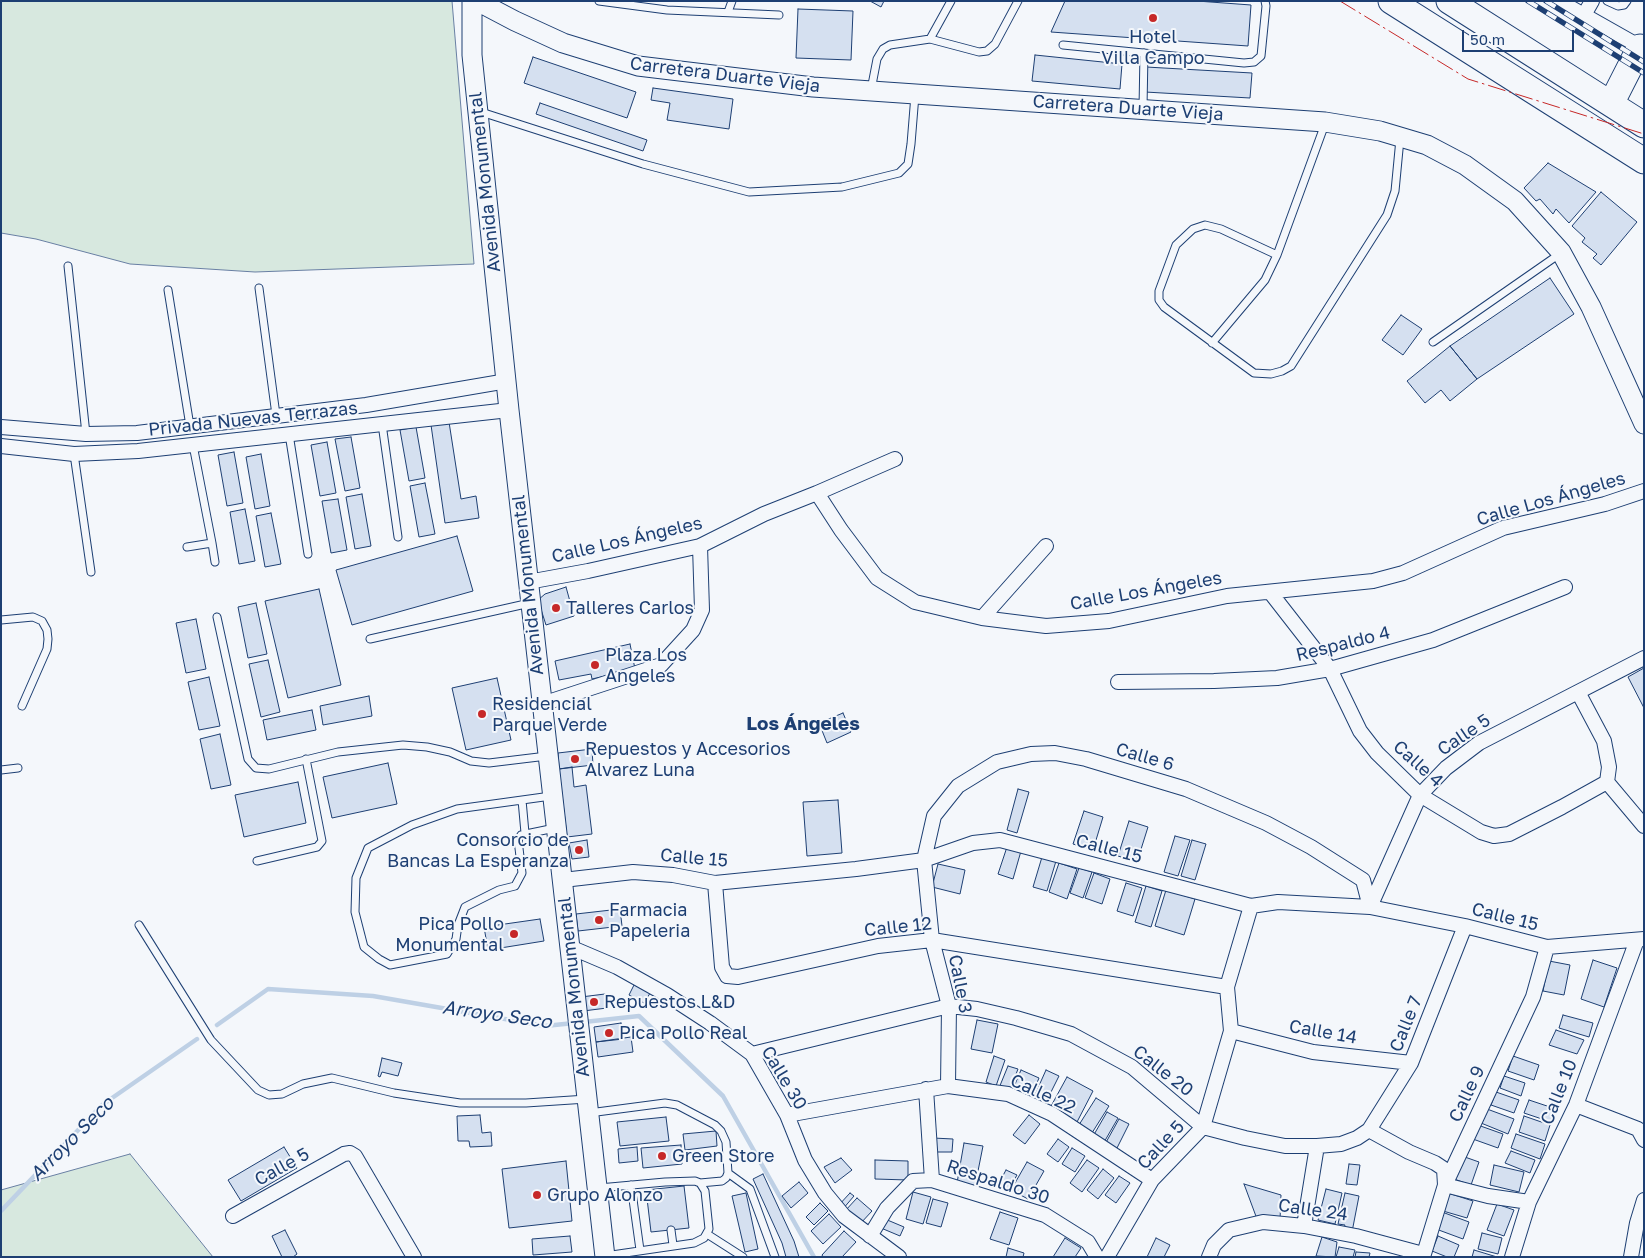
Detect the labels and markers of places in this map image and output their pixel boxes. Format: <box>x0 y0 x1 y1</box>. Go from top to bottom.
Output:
marker: Hotel Villa Campo <box>1147 12 1159 24</box>
place label: Hotel Villa Campo <box>1101 26 1205 68</box>
place label: Talleres Carlos <box>566 597 694 619</box>
marker: Talleres Carlos <box>550 602 562 614</box>
place label: Plaza Los Angeles <box>605 644 687 686</box>
marker: Plaza Los Angeles <box>589 659 601 671</box>
place label: Residencial Parque Verde <box>492 693 607 736</box>
marker: Residencial Parque Verde <box>476 708 488 720</box>
place label: Repuestos y Accesorios Alvarez Luna <box>585 738 791 781</box>
marker: Repuestos y Accesorios Alvarez Luna <box>569 753 581 765</box>
place label: Consorcio de Bancas La Esperanza <box>387 829 569 872</box>
marker: Consorcio de Bancas La Esperanza <box>573 844 585 856</box>
place label: Farmacia Papeleria <box>609 899 690 942</box>
place label: Pica Pollo Monumental <box>395 913 504 956</box>
marker: Farmacia Papeleria <box>593 914 605 926</box>
marker: Pica Pollo Monumental <box>508 928 520 940</box>
place label: Repuestos L&D <box>604 991 735 1013</box>
marker: Repuestos L&D <box>588 996 600 1008</box>
place label: Pica Pollo Real <box>619 1022 748 1044</box>
marker: Pica Pollo Real <box>603 1027 615 1039</box>
place label: Green Store <box>672 1145 774 1167</box>
marker: Green Store <box>656 1150 668 1162</box>
place label: Grupo Alonzo <box>547 1184 663 1206</box>
marker: Grupo Alonzo <box>531 1189 543 1201</box>

